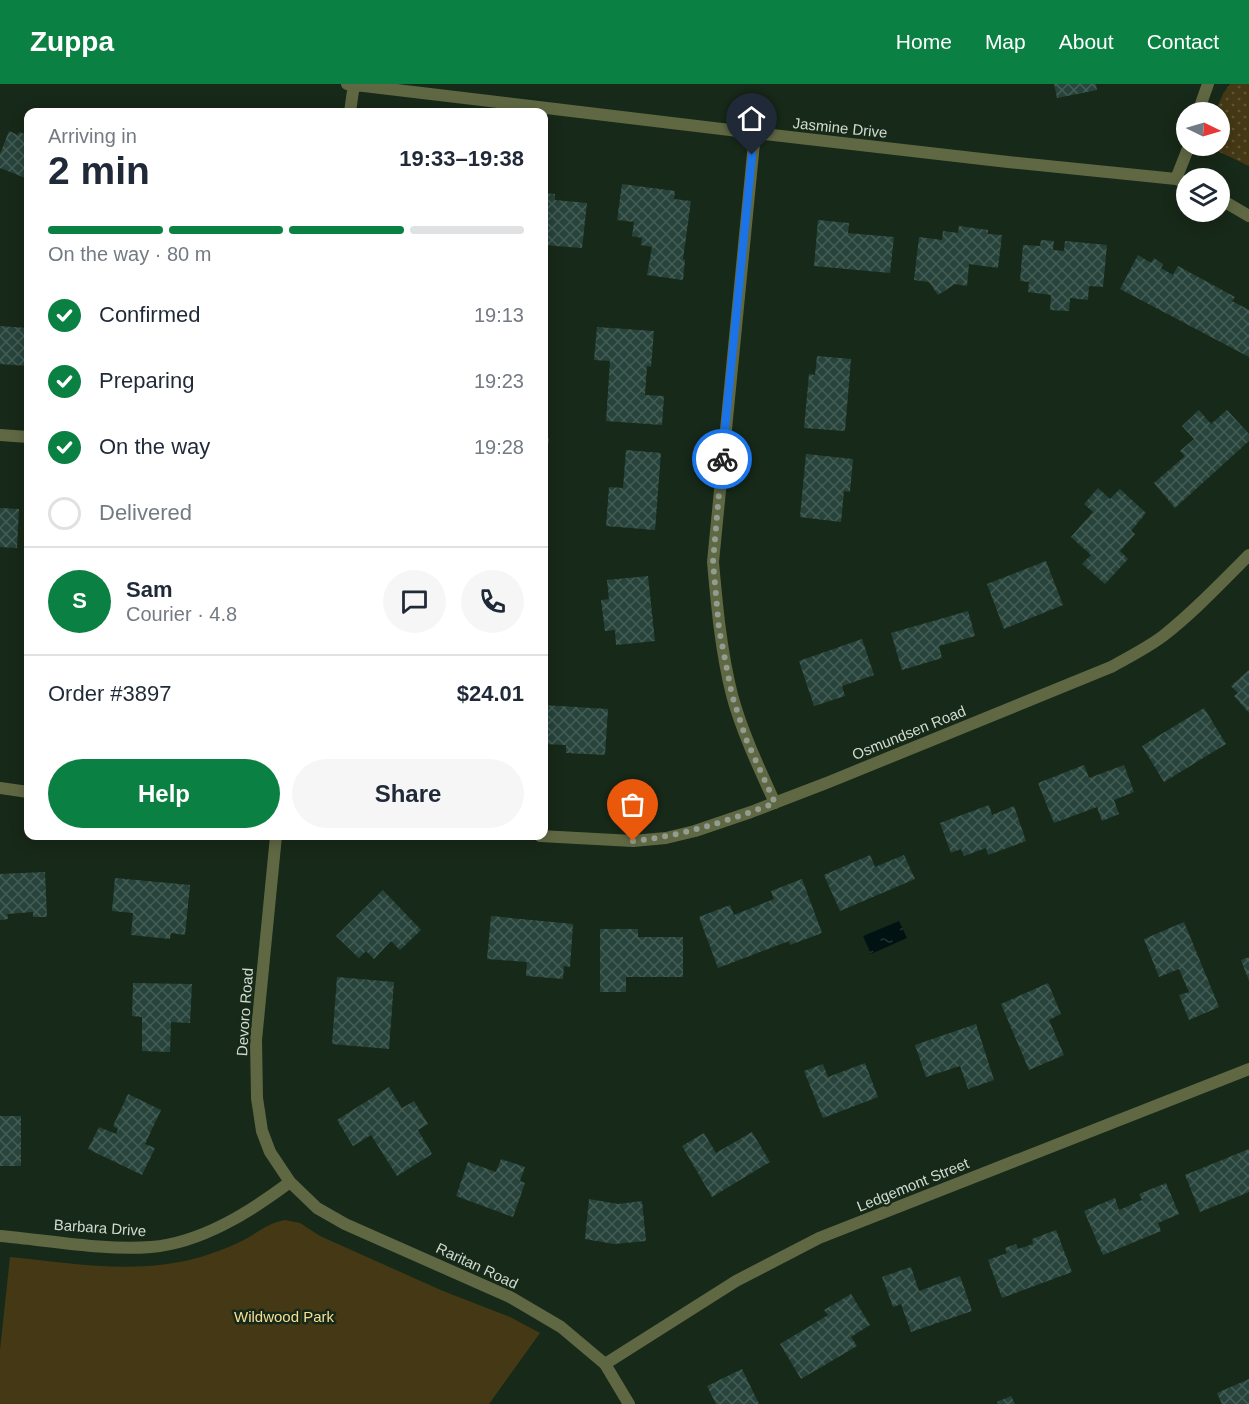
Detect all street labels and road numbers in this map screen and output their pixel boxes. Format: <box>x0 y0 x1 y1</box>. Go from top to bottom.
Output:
street label: Jasmine Drive <box>792 114 888 141</box>
street label: Osmundsen Road <box>850 702 968 763</box>
street label: Devoro Road <box>233 967 256 1057</box>
street label: Ledgemont Street <box>854 1154 972 1215</box>
street label: Barbara Drive <box>53 1216 147 1239</box>
street label: Raritan Road <box>434 1239 521 1292</box>

